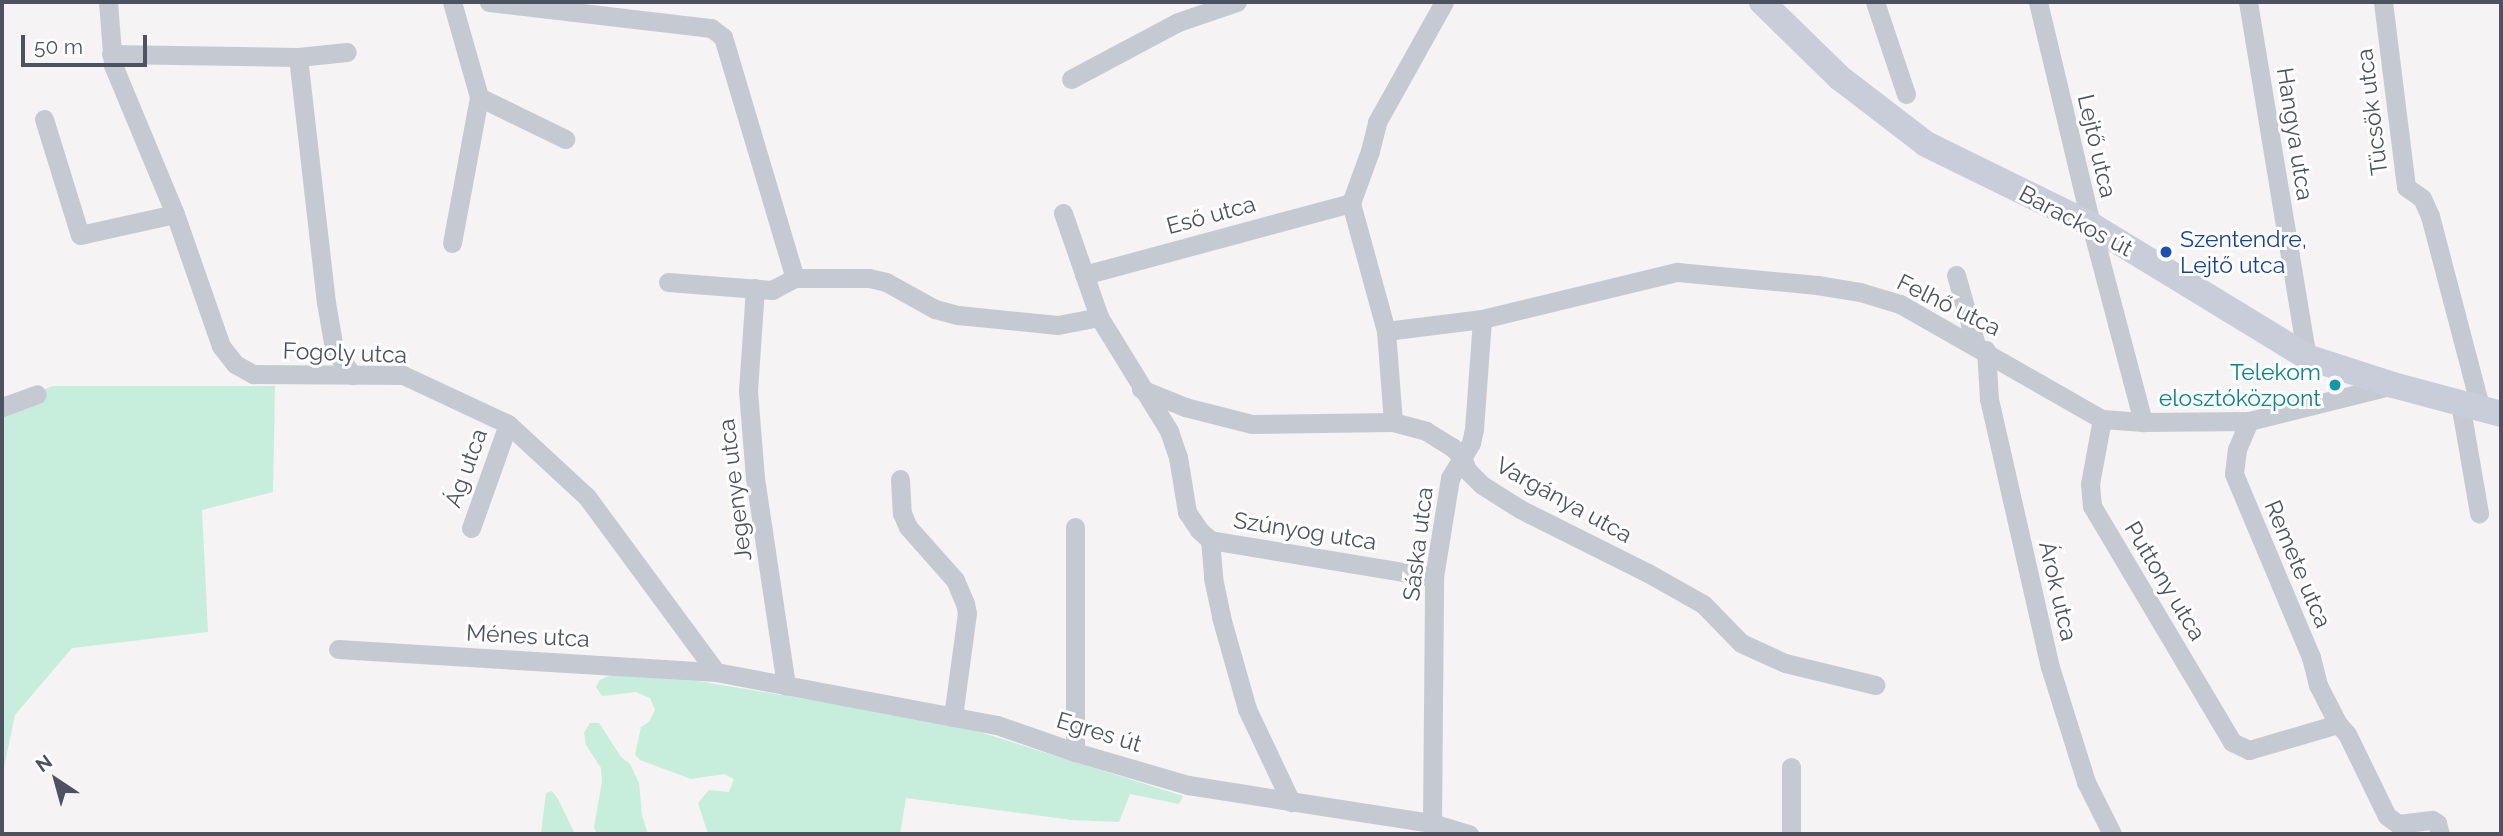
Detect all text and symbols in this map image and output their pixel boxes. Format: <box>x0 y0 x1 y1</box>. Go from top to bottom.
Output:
scale bar <box>24 21 150 65</box>
text: 50 m <box>34 34 83 59</box>
street label: Tücsök utca <box>2351 47 2393 177</box>
street label: Hangya utca <box>2271 66 2319 202</box>
street label: Lejtő utca <box>2072 92 2122 200</box>
street label: Barackos út <box>2014 180 2138 262</box>
street label: Eső utca <box>1164 190 1258 240</box>
place label: Szentendre, Lejtő utca <box>2180 225 2307 279</box>
marker: Szentendre, Lejtő utca <box>2158 244 2174 260</box>
street label: Felhő utca <box>1893 268 2005 342</box>
street label: Fogoly utca <box>282 337 408 369</box>
place label: Telekom elosztóközpont <box>2159 358 2321 412</box>
marker: Telekom elosztóközpont <box>2327 377 2343 393</box>
street label: Jegenye utca <box>713 417 757 563</box>
street label: Ág utca <box>439 425 493 511</box>
street label: Vargánya utca <box>1491 451 1637 549</box>
street label: Sáska utca <box>1397 486 1439 602</box>
street label: Remete utca <box>2259 496 2337 632</box>
street label: Szúnyog utca <box>1232 506 1378 556</box>
street label: Puttony utca <box>2118 516 2212 646</box>
street label: Árok utca <box>2033 539 2083 643</box>
street label: Ménes utca <box>466 619 590 653</box>
street label: Egres út <box>1053 706 1145 758</box>
north arrow <box>21 745 91 815</box>
text: N <box>31 750 56 776</box>

